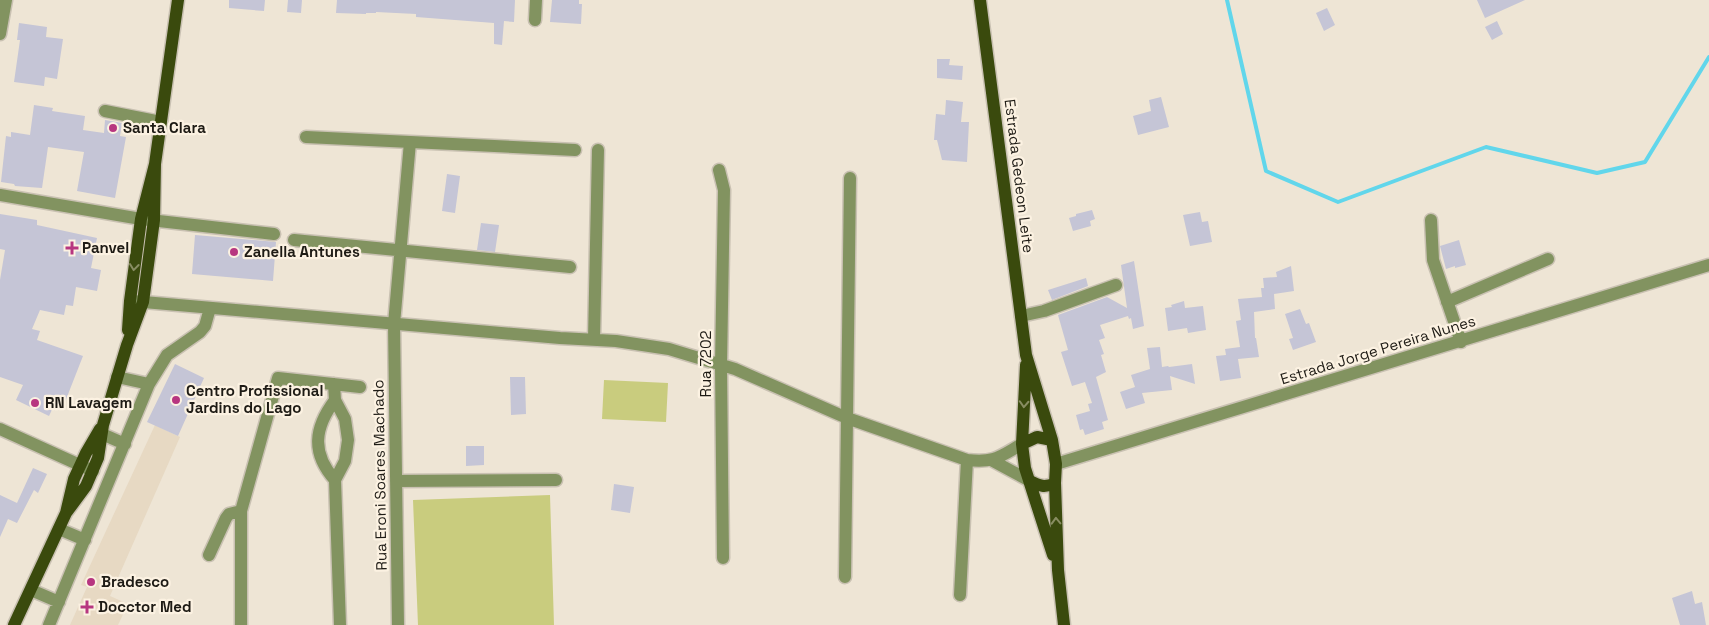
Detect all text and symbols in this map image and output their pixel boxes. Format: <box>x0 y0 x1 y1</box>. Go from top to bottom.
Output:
street label: Estrada Gedeon Leite <box>1001 98 1038 254</box>
place label: Santa Clara <box>123 118 206 137</box>
marker: Santa Clara <box>107 122 119 134</box>
place label: Panvel <box>82 238 129 257</box>
marker: Panvel <box>66 242 78 254</box>
place label: Zanella Antunes <box>244 242 360 261</box>
marker: Zanella Antunes <box>228 246 240 258</box>
one-way arrow <box>129 264 140 272</box>
street label: Estrada Jorge Pereira Nunes <box>1278 311 1478 388</box>
street label: Rua 7202 <box>696 330 715 398</box>
street label: Rua Eroni Soares Machado <box>368 379 391 571</box>
place label: Centro Profissional Jardins do Lago <box>186 381 323 417</box>
place label: RN Lavagem <box>45 393 132 412</box>
marker: Centro Profissional Jardins do Lago <box>170 394 182 406</box>
marker: RN Lavagem <box>29 397 41 409</box>
one-way arrow <box>1019 400 1029 408</box>
one-way arrow <box>1051 517 1061 524</box>
place label: Bradesco <box>101 572 169 591</box>
marker: Bradesco <box>85 576 97 588</box>
place label: Docctor Med <box>98 597 191 616</box>
marker: Docctor Med <box>80 600 94 614</box>

